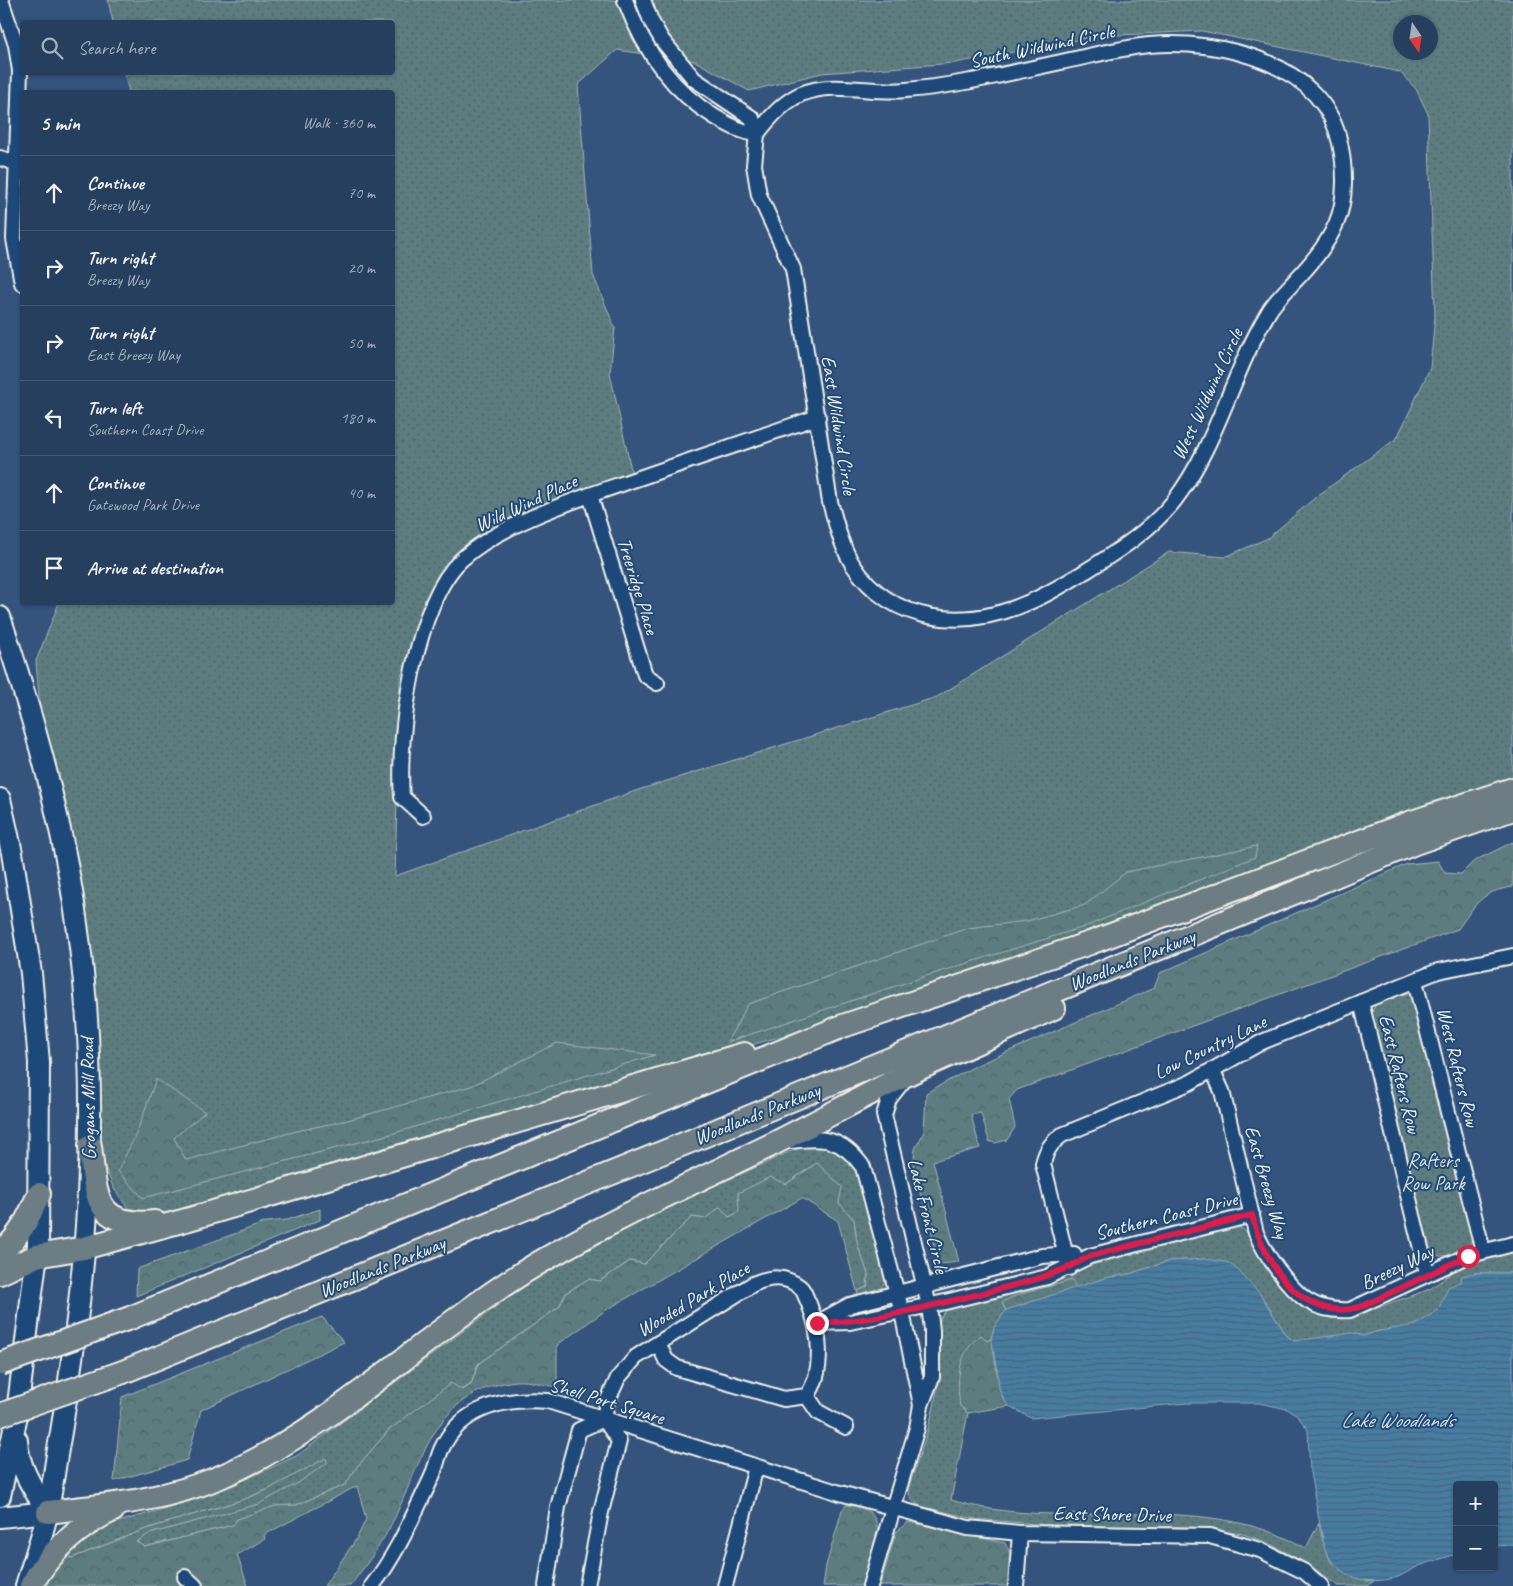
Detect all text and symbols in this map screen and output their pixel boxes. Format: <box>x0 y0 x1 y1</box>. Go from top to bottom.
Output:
north arrow <box>1393 15 1438 60</box>
street label: South Wildwind Circle <box>967 18 1118 74</box>
search box <box>20 20 395 75</box>
icon: search <box>38 34 66 62</box>
text: Search here <box>78 36 155 60</box>
text: 5 min <box>40 110 80 136</box>
text: Walk · 360 m <box>303 113 375 133</box>
text: Continue <box>87 171 144 195</box>
icon: ahead <box>40 179 68 207</box>
text: 70 m <box>348 183 375 203</box>
text: Breezy Way <box>87 195 149 215</box>
text: Turn right <box>87 246 154 270</box>
icon: right <box>40 254 68 282</box>
text: 20 m <box>348 258 375 278</box>
text: Breezy Way <box>87 270 149 290</box>
text: Turn right <box>87 321 154 345</box>
street label: West Wildwind Circle <box>1166 323 1249 464</box>
icon: right <box>40 329 68 357</box>
text: 50 m <box>348 333 375 353</box>
text: East Breezy Way <box>87 345 180 365</box>
street label: East Wildwind Circle <box>816 354 863 498</box>
text: Turn left <box>87 396 142 420</box>
icon: left <box>40 404 68 432</box>
text: 180 m <box>341 408 375 428</box>
text: Southern Coast Drive <box>87 420 204 440</box>
street label: Wild Wind Place <box>471 468 582 537</box>
text: Continue <box>87 471 144 495</box>
icon: ahead <box>40 479 68 507</box>
text: 40 m <box>348 483 375 503</box>
text: Gatewood Park Drive <box>87 495 199 515</box>
street label: Treeridge Place <box>611 535 665 639</box>
icon: arrive <box>40 554 68 582</box>
text: Arrive at destination <box>87 556 223 580</box>
street label: Woodlands Parkway <box>1065 923 1201 997</box>
street label: West Rafters Row <box>1431 1005 1485 1131</box>
street label: Low Country Lane <box>1150 1008 1272 1085</box>
street label: East Rafters Row <box>1373 1012 1427 1137</box>
street label: Grogans Mill Road <box>74 1034 102 1160</box>
street label: Woodlands Parkway <box>690 1077 826 1151</box>
street label: East Breezy Way <box>1239 1123 1296 1243</box>
park label: Rafters Row Park <box>1401 1148 1466 1196</box>
street label: Lake Front Circle <box>902 1156 955 1277</box>
street label: Southern Coast Drive <box>1092 1186 1241 1246</box>
street label: Woodlands Parkway <box>315 1230 451 1304</box>
street label: Breezy Way <box>1356 1238 1439 1295</box>
route start <box>1457 1245 1480 1268</box>
street label: Wooded Park Place <box>632 1255 755 1342</box>
route end <box>806 1312 829 1335</box>
street label: Shell Port Square <box>547 1372 669 1431</box>
water label: Lake Woodlands <box>1341 1407 1457 1433</box>
map controls <box>1453 1481 1498 1571</box>
button: + <box>1453 1481 1498 1526</box>
street label: East Shore Drive <box>1053 1500 1173 1528</box>
button: − <box>1453 1526 1498 1571</box>

